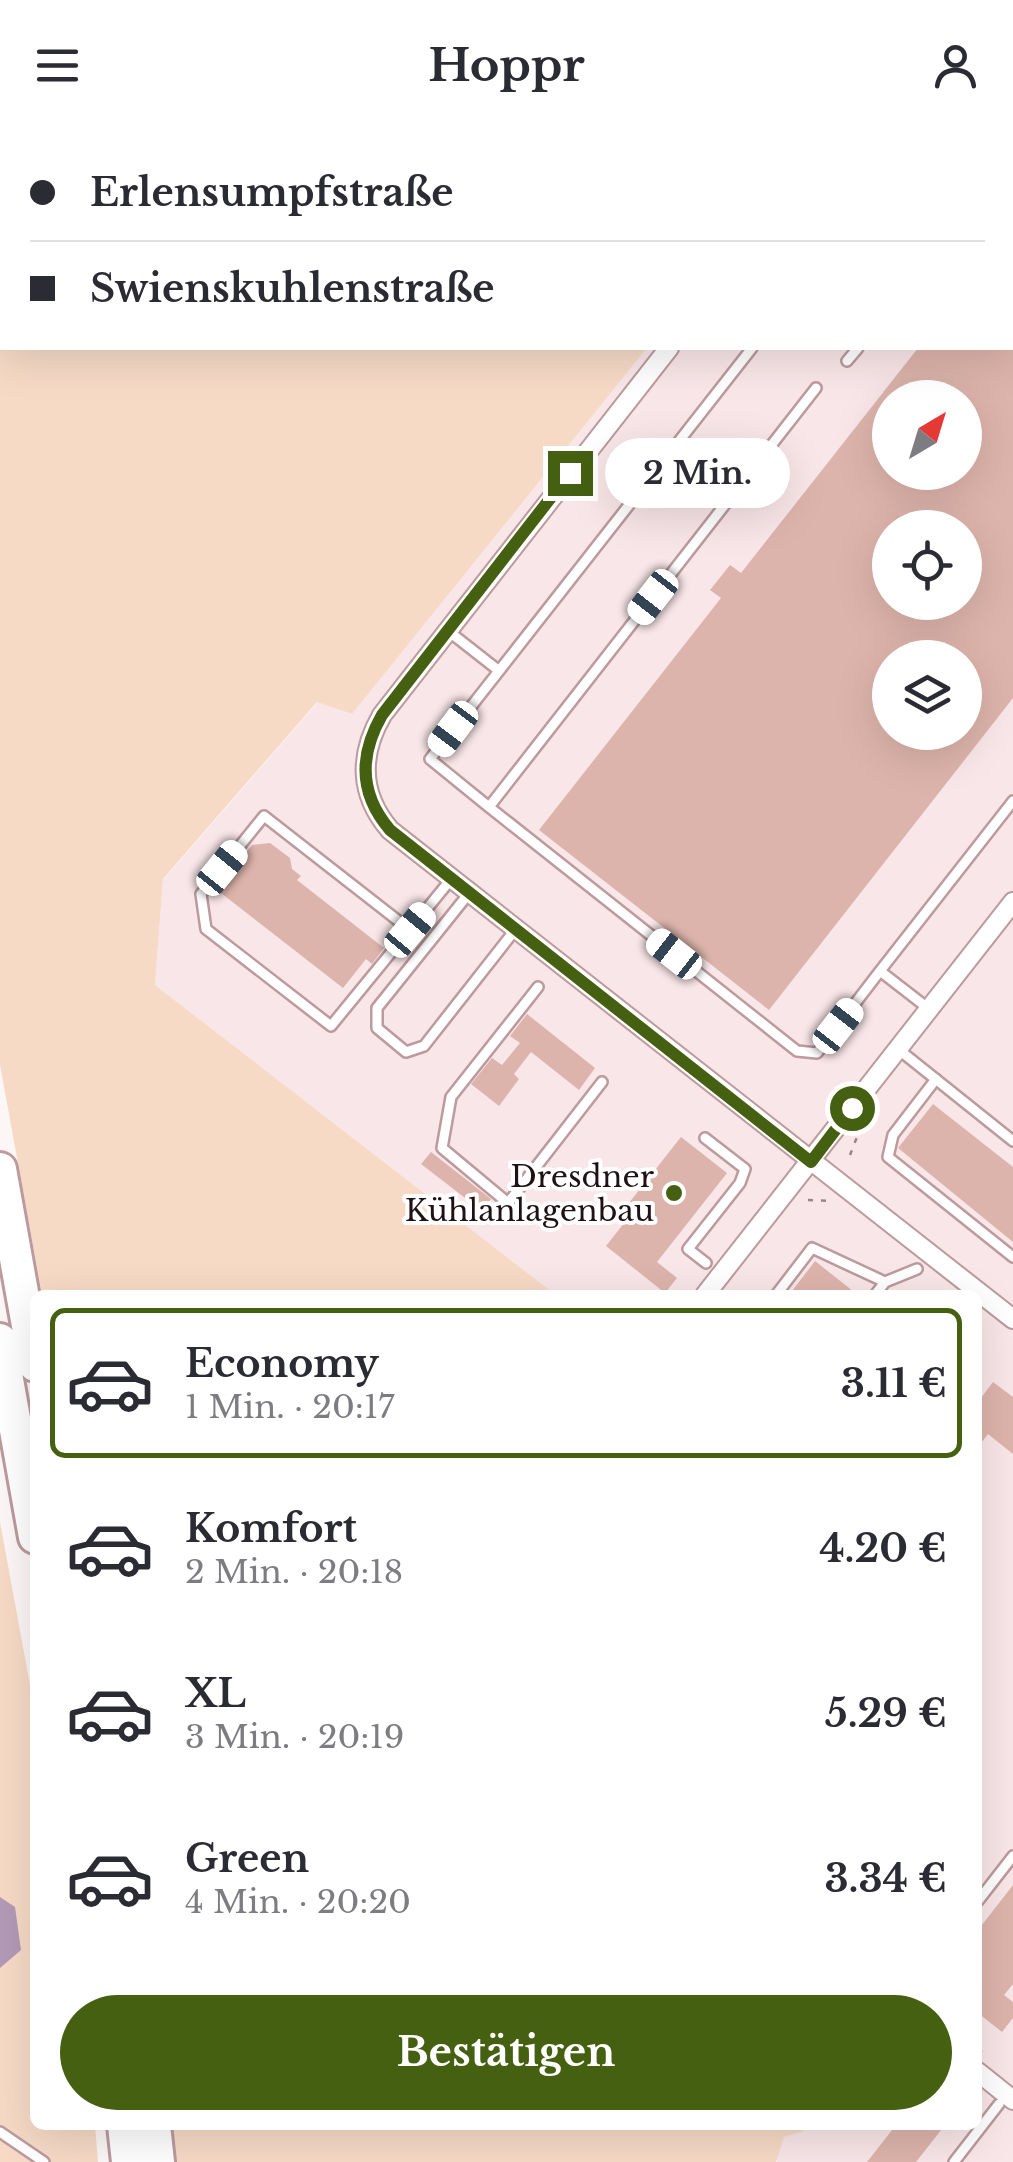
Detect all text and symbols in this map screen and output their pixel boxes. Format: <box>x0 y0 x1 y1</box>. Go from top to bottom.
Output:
text: Hoppr <box>428 37 585 93</box>
icon: menu <box>30 38 85 93</box>
icon: person <box>928 38 983 93</box>
text: Erlensumpfstraße <box>90 169 454 216</box>
text: Swienskuhlenstraße <box>90 265 495 312</box>
north arrow <box>872 380 982 490</box>
map controls <box>872 380 982 750</box>
callout: 2 Min. <box>605 438 790 508</box>
route end <box>548 451 593 496</box>
text: 2 Min. <box>643 453 752 493</box>
button: locate <box>872 510 982 620</box>
car <box>623 564 683 630</box>
button: layers <box>872 640 982 750</box>
car <box>423 696 483 762</box>
car <box>191 835 253 901</box>
car <box>379 897 441 963</box>
car <box>641 924 707 984</box>
car <box>808 993 868 1059</box>
route start <box>830 1086 875 1131</box>
place label: Dresdner Kühlanlagenbau <box>405 1158 655 1229</box>
marker: Dresdner Kühlanlagenbau <box>663 1182 685 1204</box>
icon: car <box>65 1338 155 1428</box>
text: Economy <box>185 1340 379 1387</box>
text: 3.11 € <box>841 1360 947 1407</box>
text: 1 Min. · 20:17 <box>185 1387 394 1427</box>
icon: car <box>65 1503 155 1593</box>
text: Komfort <box>185 1505 357 1552</box>
text: 4.20 € <box>819 1525 947 1572</box>
text: 2 Min. · 20:18 <box>185 1552 403 1592</box>
icon: car <box>65 1668 155 1758</box>
text: XL <box>185 1670 246 1717</box>
text: 5.29 € <box>825 1690 947 1737</box>
text: 3 Min. · 20:19 <box>185 1717 404 1757</box>
icon: car <box>65 1833 155 1923</box>
text: Green <box>185 1835 309 1882</box>
text: 3.34 € <box>824 1855 947 1902</box>
text: 4 Min. · 20:20 <box>185 1882 411 1922</box>
button: Bestätigen <box>60 1995 952 2110</box>

